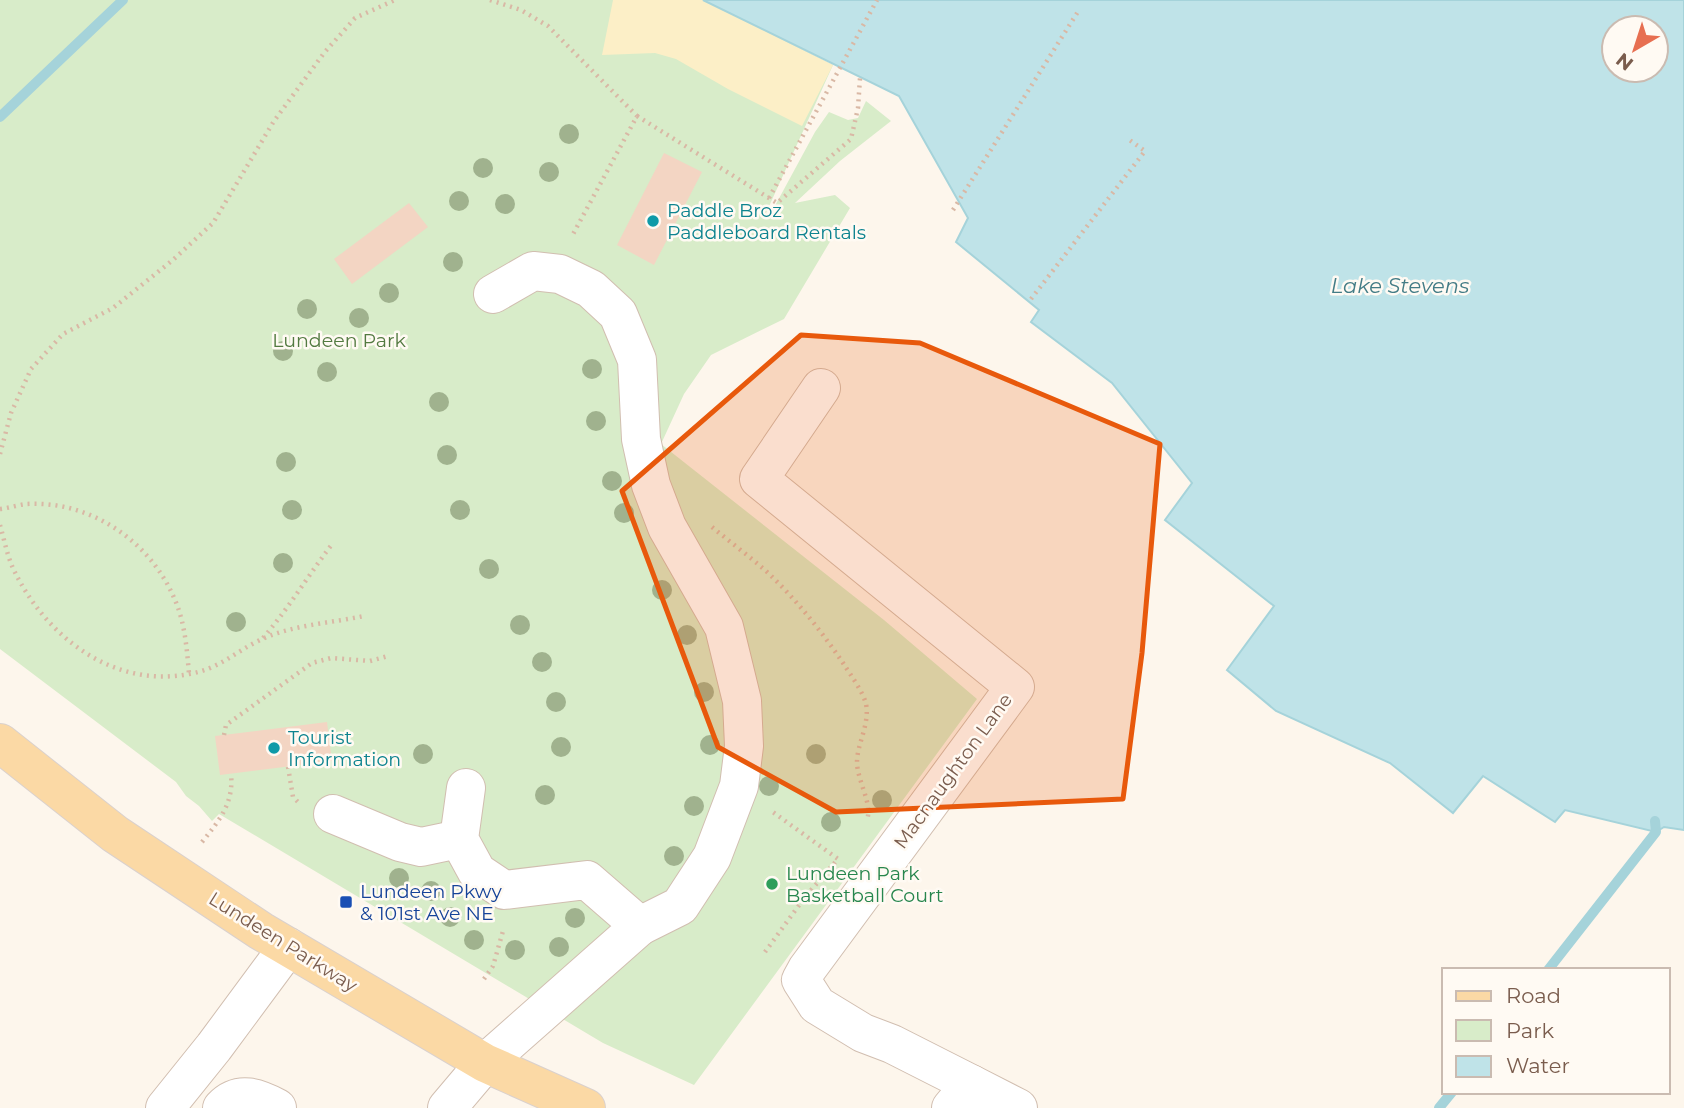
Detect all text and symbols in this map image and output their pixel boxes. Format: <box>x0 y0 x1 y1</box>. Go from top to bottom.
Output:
north arrow <box>1600 14 1670 84</box>
text: N <box>1611 48 1638 76</box>
place label: Paddle Broz Paddleboard Rentals <box>667 199 866 244</box>
marker: Paddle Broz Paddleboard Rentals <box>645 213 661 229</box>
water label: Lake Stevens <box>1331 273 1469 298</box>
park label: Lundeen Park <box>272 329 406 352</box>
street label: Macnaughton Lane <box>889 689 1017 853</box>
place label: Tourist Information <box>288 726 401 771</box>
marker: Tourist Information <box>266 740 282 756</box>
place label: Lundeen Park Basketball Court <box>786 862 944 907</box>
marker: Lundeen Park Basketball Court <box>764 876 780 892</box>
place label: Lundeen Pkwy & 101st Ave NE <box>360 880 502 925</box>
street label: Lundeen Parkway <box>205 887 362 997</box>
marker: Lundeen Pkwy & 101st Ave NE <box>338 894 354 910</box>
legend <box>1442 968 1670 1094</box>
text: Road <box>1506 983 1561 1008</box>
text: Park <box>1506 1018 1554 1043</box>
text: Water <box>1506 1053 1570 1078</box>

